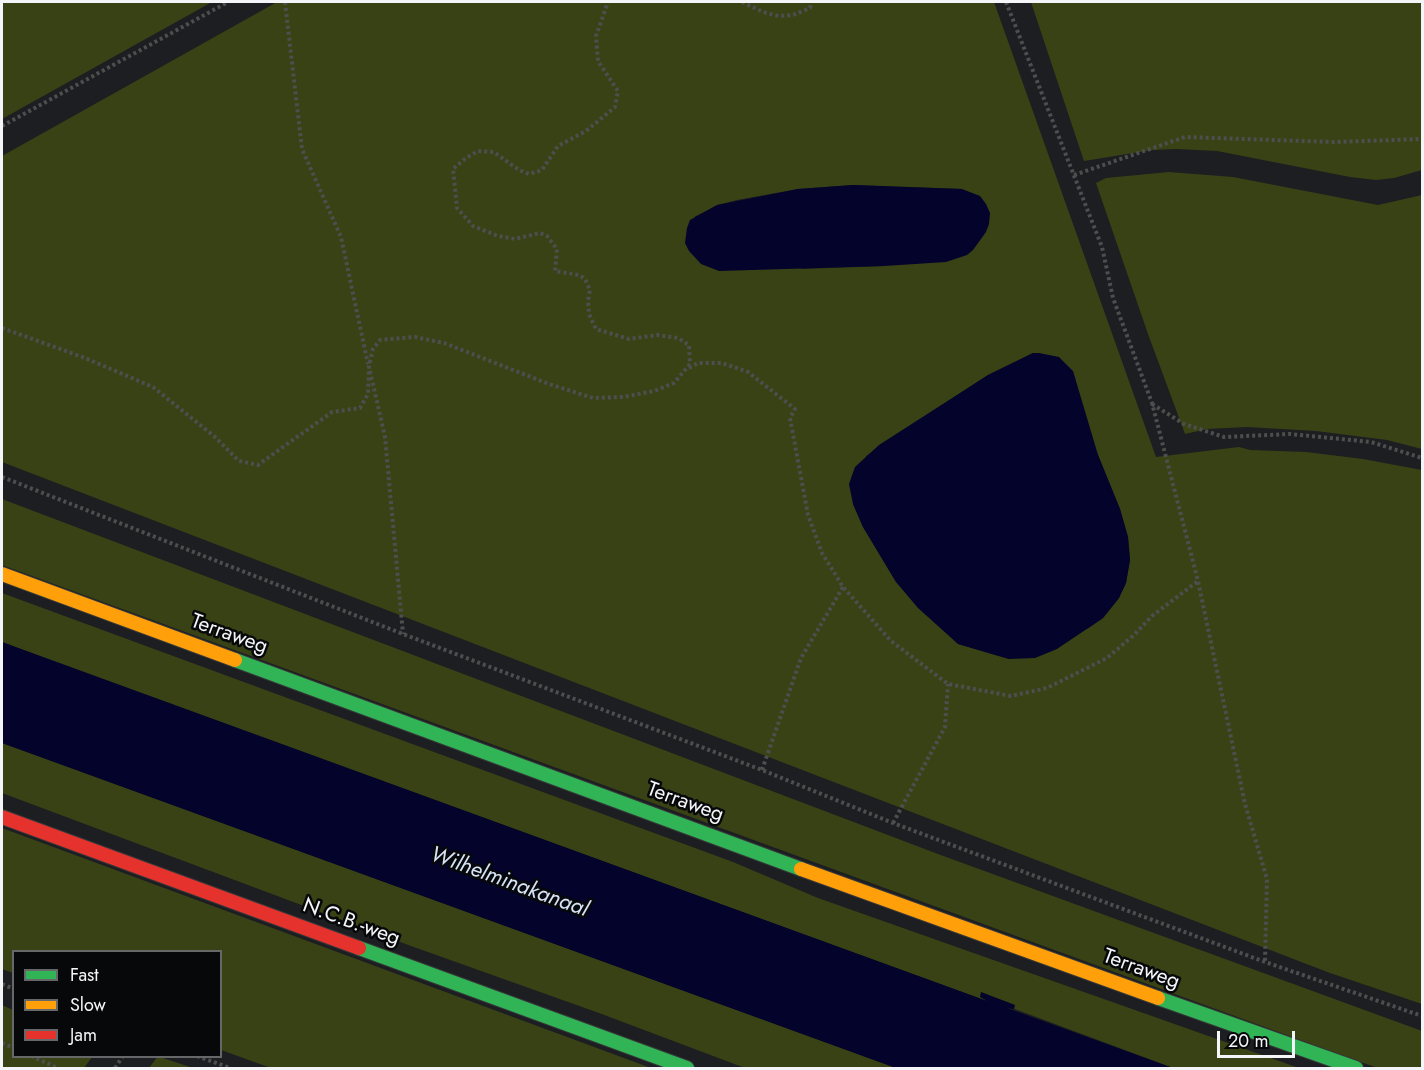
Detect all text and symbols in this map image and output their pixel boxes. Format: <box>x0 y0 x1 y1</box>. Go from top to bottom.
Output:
street label: Terraweg <box>187 610 271 660</box>
street label: Terraweg <box>643 778 727 828</box>
water label: Wilhelminakanaal <box>426 842 592 924</box>
street label: N.C.B.-weg <box>299 894 403 952</box>
street label: Terraweg <box>1099 945 1183 995</box>
legend <box>12 950 222 1058</box>
text: Fast <box>70 962 99 988</box>
text: Slow <box>70 992 106 1018</box>
scale bar <box>1220 1019 1298 1057</box>
text: Jam <box>70 1022 97 1048</box>
text: 20 m <box>1228 1028 1268 1054</box>

